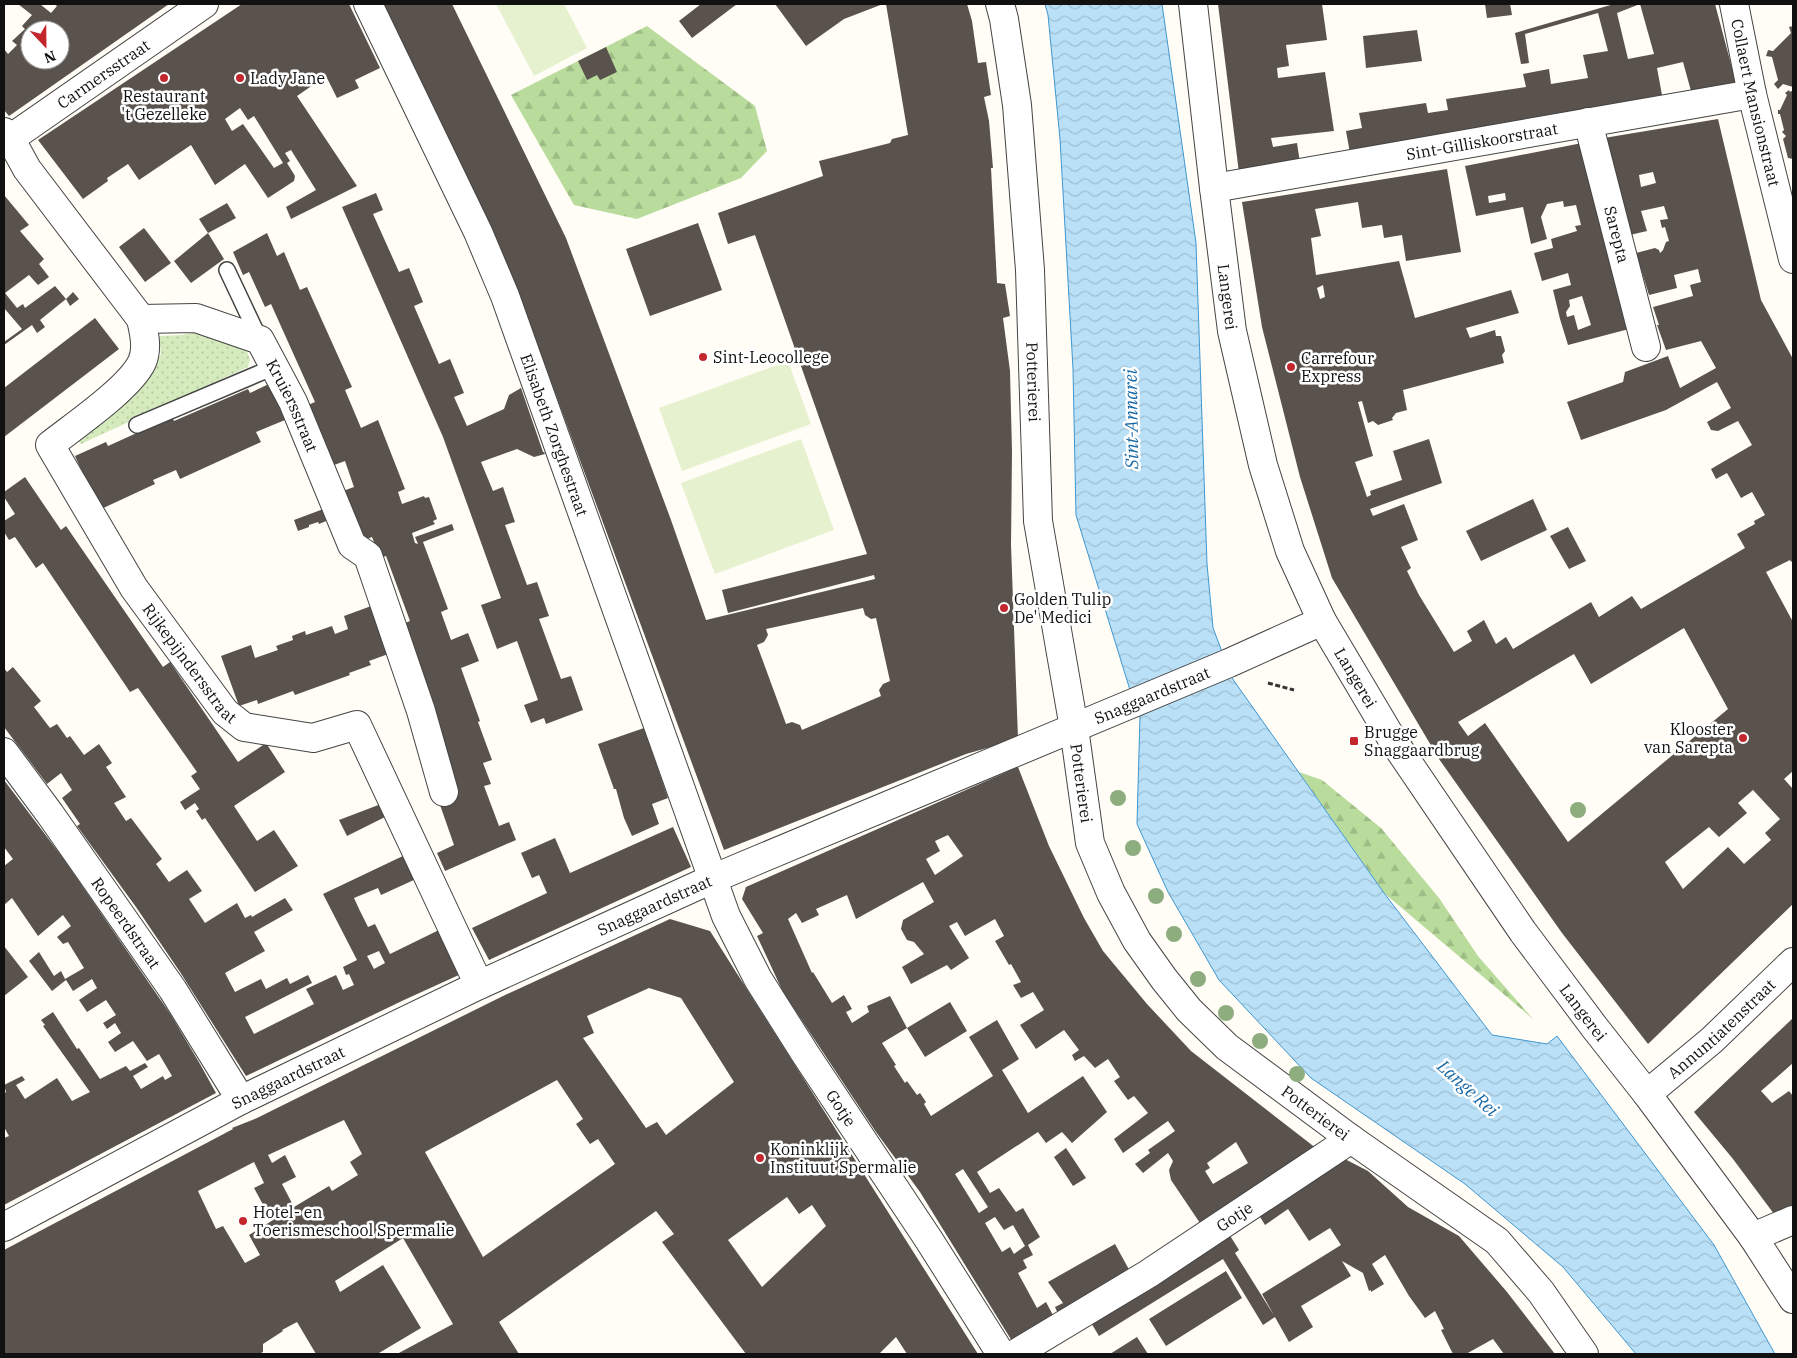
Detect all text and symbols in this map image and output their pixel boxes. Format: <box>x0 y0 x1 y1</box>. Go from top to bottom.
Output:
street label: Collaert Mansionstraat <box>1727 17 1785 189</box>
north arrow <box>20 20 70 70</box>
street label: Carmersstraat <box>53 35 154 113</box>
text: N <box>41 47 58 67</box>
place label: Lady Jane <box>250 68 325 88</box>
marker: Restaurant 't Gezelleke <box>158 72 170 84</box>
marker: Lady Jane <box>234 72 246 84</box>
place label: Restaurant 't Gezelleke <box>121 86 207 124</box>
street label: Sint-Gilliskoorstraat <box>1405 118 1560 164</box>
street label: Sarepta <box>1600 204 1634 265</box>
street label: Langerei <box>1214 263 1242 331</box>
street label: Potterierei <box>1022 342 1045 422</box>
place label: Sint-Leocollege <box>713 347 829 367</box>
place label: Carrefour Express <box>1301 348 1374 386</box>
street label: Elisabeth Zorghestraat <box>516 351 593 519</box>
marker: Sint-Leocollege <box>697 351 709 363</box>
street label: Kruiersstraat <box>262 356 323 455</box>
marker: Carrefour Express <box>1285 361 1297 373</box>
water label: Sint-Annarei <box>1119 368 1143 470</box>
place label: Golden Tulip De' Medici <box>1014 589 1111 627</box>
street label: Rijkepijndersstraat <box>139 599 241 728</box>
marker: Golden Tulip De' Medici <box>998 602 1010 614</box>
street label: Langerei <box>1330 644 1381 711</box>
street label: Snaggaardstraat <box>1091 662 1213 728</box>
place label: Klooster van Sarepta <box>1644 719 1733 757</box>
place label: Brugge Snaggaardbrug <box>1364 722 1480 760</box>
marker: Klooster van Sarepta <box>1737 732 1749 744</box>
marker: Brugge Snaggaardbrug <box>1348 735 1360 747</box>
street label: Potterierei <box>1066 742 1097 824</box>
street label: Snaggaardstraat <box>594 870 715 940</box>
street label: Ropeerdstraat <box>87 873 165 973</box>
street label: Annuntiatenstraat <box>1663 974 1780 1083</box>
street label: Langerei <box>1555 980 1611 1045</box>
street label: Snaggaardstraat <box>228 1041 348 1113</box>
water label: Lange Rei <box>1432 1054 1504 1122</box>
street label: Potterierei <box>1278 1081 1354 1145</box>
street label: Gotje <box>822 1086 861 1130</box>
place label: Koninklijk Instituut Spermalie <box>770 1139 916 1177</box>
marker: Koninklijk Instituut Spermalie <box>754 1152 766 1164</box>
street label: Gotje <box>1212 1197 1256 1236</box>
place label: Hotel- en Toerismeschool Spermalie <box>253 1202 454 1240</box>
marker: Hotel- en Toerismeschool Spermalie <box>237 1215 249 1227</box>

